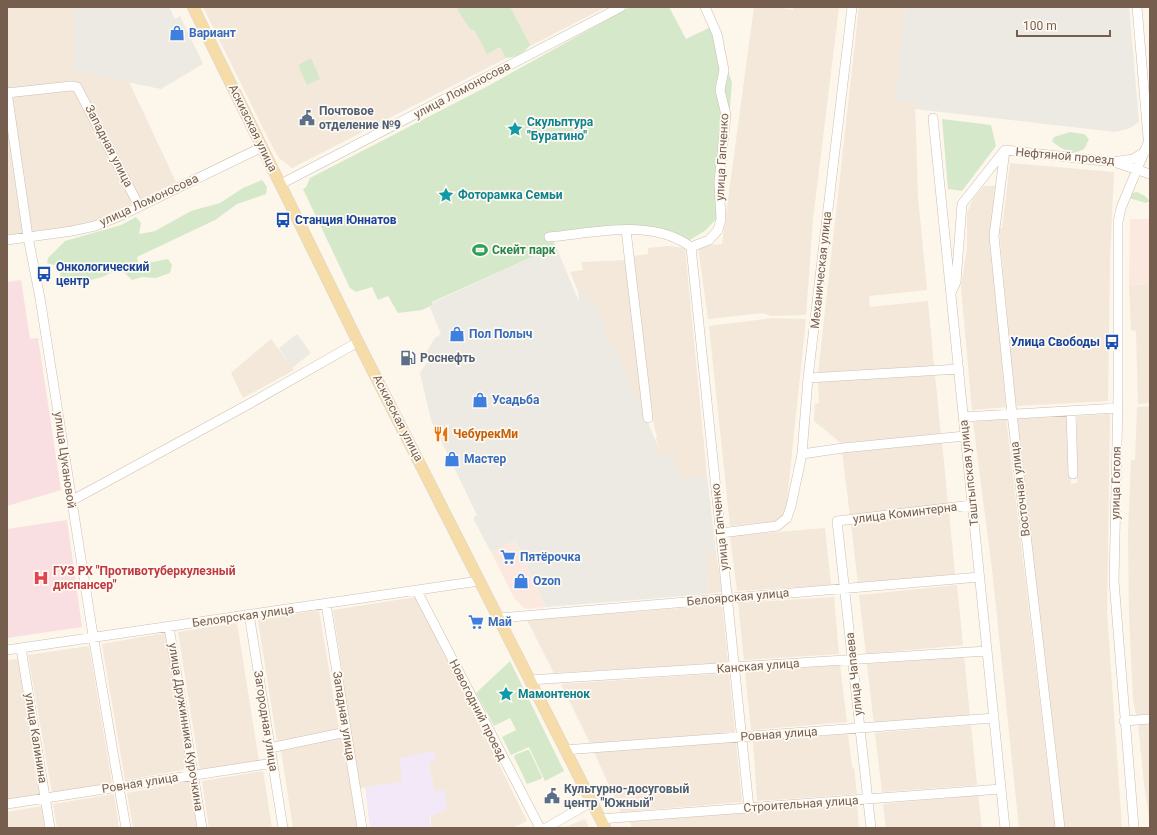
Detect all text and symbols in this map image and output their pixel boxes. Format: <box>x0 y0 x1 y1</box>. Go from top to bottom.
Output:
scale bar <box>1017 12 1110 38</box>
text: 100 m <box>1023 19 1057 33</box>
shop icon: Вариант <box>168 24 186 42</box>
place label: Вариант <box>189 26 236 40</box>
street label: улица Ломоносова <box>411 59 513 121</box>
street label: Аскизская улица <box>226 82 280 174</box>
street label: Западная улица <box>82 103 136 189</box>
place label: Почтовое отделение №9 <box>319 104 401 132</box>
public building icon: Почтовое отделение №9 <box>298 109 316 127</box>
street label: улица Гапченко <box>713 113 731 201</box>
place label: Скульптура "Буратино" <box>527 115 594 143</box>
place icon: Скульптура "Буратино" <box>506 120 524 138</box>
street label: Нефтяной проезд <box>1015 145 1115 167</box>
street label: улица Ломоносова <box>97 171 201 229</box>
place icon: Фоторамка Семьи <box>437 186 455 204</box>
place label: Фоторамка Семьи <box>458 188 563 202</box>
bus stop icon: Станция Юннатов <box>274 211 292 229</box>
street label: Механическая улица <box>808 211 834 329</box>
place label: Станция Юннатов <box>295 213 397 227</box>
sports icon: Скейт парк <box>471 241 489 259</box>
place label: Скейт парк <box>492 243 556 257</box>
place label: Онкологический центр <box>56 260 150 288</box>
bus stop icon: Онкологический центр <box>35 265 53 283</box>
shop icon: Пол Полыч <box>448 325 466 343</box>
place label: Пол Полыч <box>469 327 533 341</box>
bus stop icon: Улица Свободы <box>1103 333 1121 351</box>
place label: Улица Свободы <box>1010 335 1100 349</box>
fuel station icon: Роснефть <box>399 349 417 367</box>
place label: Роснефть <box>420 351 476 365</box>
street label: Аскизская улица <box>370 372 426 464</box>
shop icon: Усадьба <box>471 391 489 409</box>
place label: Усадьба <box>492 393 540 407</box>
street label: улица Цукановой <box>51 411 79 509</box>
street label: Таштыпская улица <box>956 419 982 527</box>
restaurant icon: ЧебурекМи <box>432 425 450 443</box>
place label: ЧебурекМи <box>453 427 518 441</box>
street label: Восточная улица <box>1007 441 1033 537</box>
street label: улица Гоголя <box>1108 446 1124 520</box>
shop icon: Мастер <box>443 450 461 468</box>
place label: Мастер <box>464 452 506 466</box>
street label: улица Гапченко <box>708 482 732 571</box>
street label: улица Коминтерна <box>852 500 958 526</box>
supermarket icon: Пятёрочка <box>499 548 517 566</box>
place label: Пятёрочка <box>520 550 581 564</box>
place label: ГУЗ РХ "Противотуберкулезный диспансер" <box>53 564 236 592</box>
hospital icon: ГУЗ РХ "Противотуберкулезный диспансер" <box>32 569 50 587</box>
shop icon: Ozon <box>512 572 530 590</box>
place label: Ozon <box>533 574 561 588</box>
street label: Белоярская улица <box>686 586 790 608</box>
street label: Белоярская улица <box>191 602 295 630</box>
supermarket icon: Май <box>467 613 485 631</box>
place label: Май <box>488 615 512 629</box>
street label: улица Чапаева <box>843 632 865 716</box>
street label: улица Дружинника Курочкина <box>166 642 206 812</box>
street label: Канская улица <box>716 656 800 676</box>
street label: Новогодний проезд <box>446 657 510 763</box>
street label: Загородная улица <box>251 670 281 772</box>
street label: Западная улица <box>330 670 358 762</box>
place icon: Мамонтенок <box>497 685 515 703</box>
place label: Мамонтенок <box>518 687 590 701</box>
street label: улица Калинина <box>22 692 50 784</box>
street label: Ровная улица <box>740 724 818 744</box>
street label: Ровная улица <box>101 770 179 796</box>
place label: Культурно-досуговый центр "Южный" <box>564 782 689 810</box>
public building icon: Культурно-досуговый центр "Южный" <box>543 787 561 805</box>
street label: Строительная улица <box>743 793 859 815</box>

